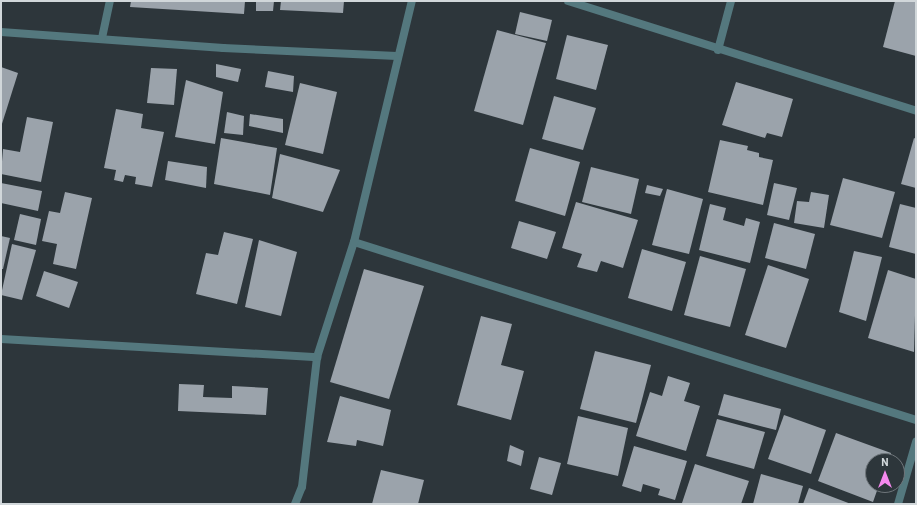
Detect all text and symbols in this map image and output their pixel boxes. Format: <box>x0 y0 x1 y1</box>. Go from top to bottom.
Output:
north arrow <box>865 453 905 493</box>
text: N <box>881 455 889 468</box>

